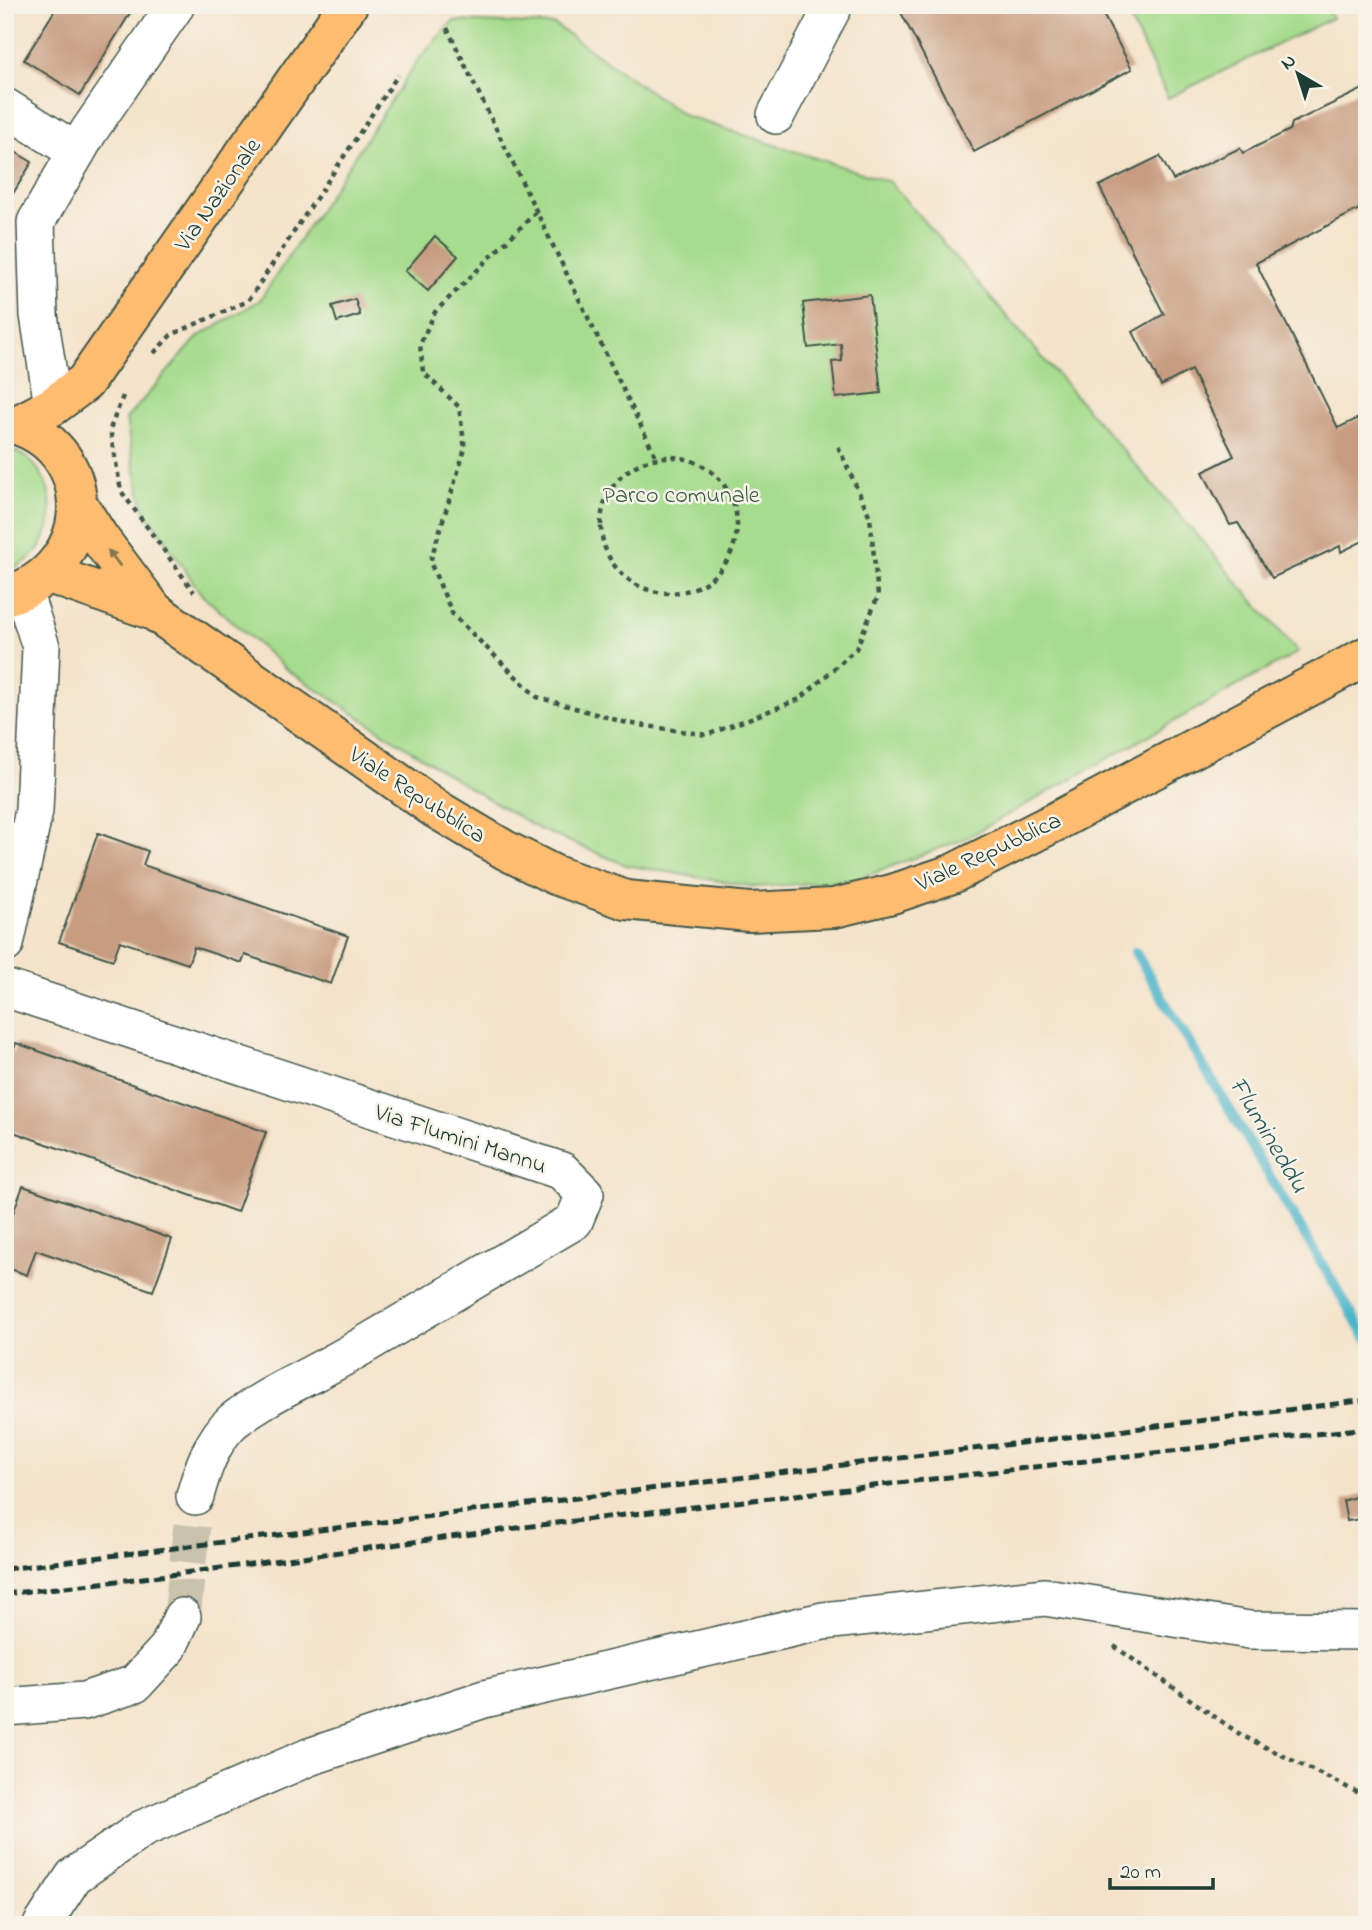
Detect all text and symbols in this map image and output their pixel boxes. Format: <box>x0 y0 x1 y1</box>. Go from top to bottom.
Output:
north arrow <box>1264 38 1334 108</box>
text: N <box>1275 48 1302 77</box>
street label: Via Nazionale <box>166 131 271 260</box>
park label: Parco comunale <box>603 479 760 514</box>
one-way arrow <box>108 549 122 567</box>
street label: Viale Repubblica <box>340 738 492 854</box>
street label: Viale Repubblica <box>910 804 1068 903</box>
water label: Flumineddu <box>1218 1070 1317 1201</box>
street label: Via Flumini Mannu <box>369 1096 551 1185</box>
scale bar <box>1110 1846 1213 1890</box>
text: 20 m <box>1120 1858 1161 1888</box>

